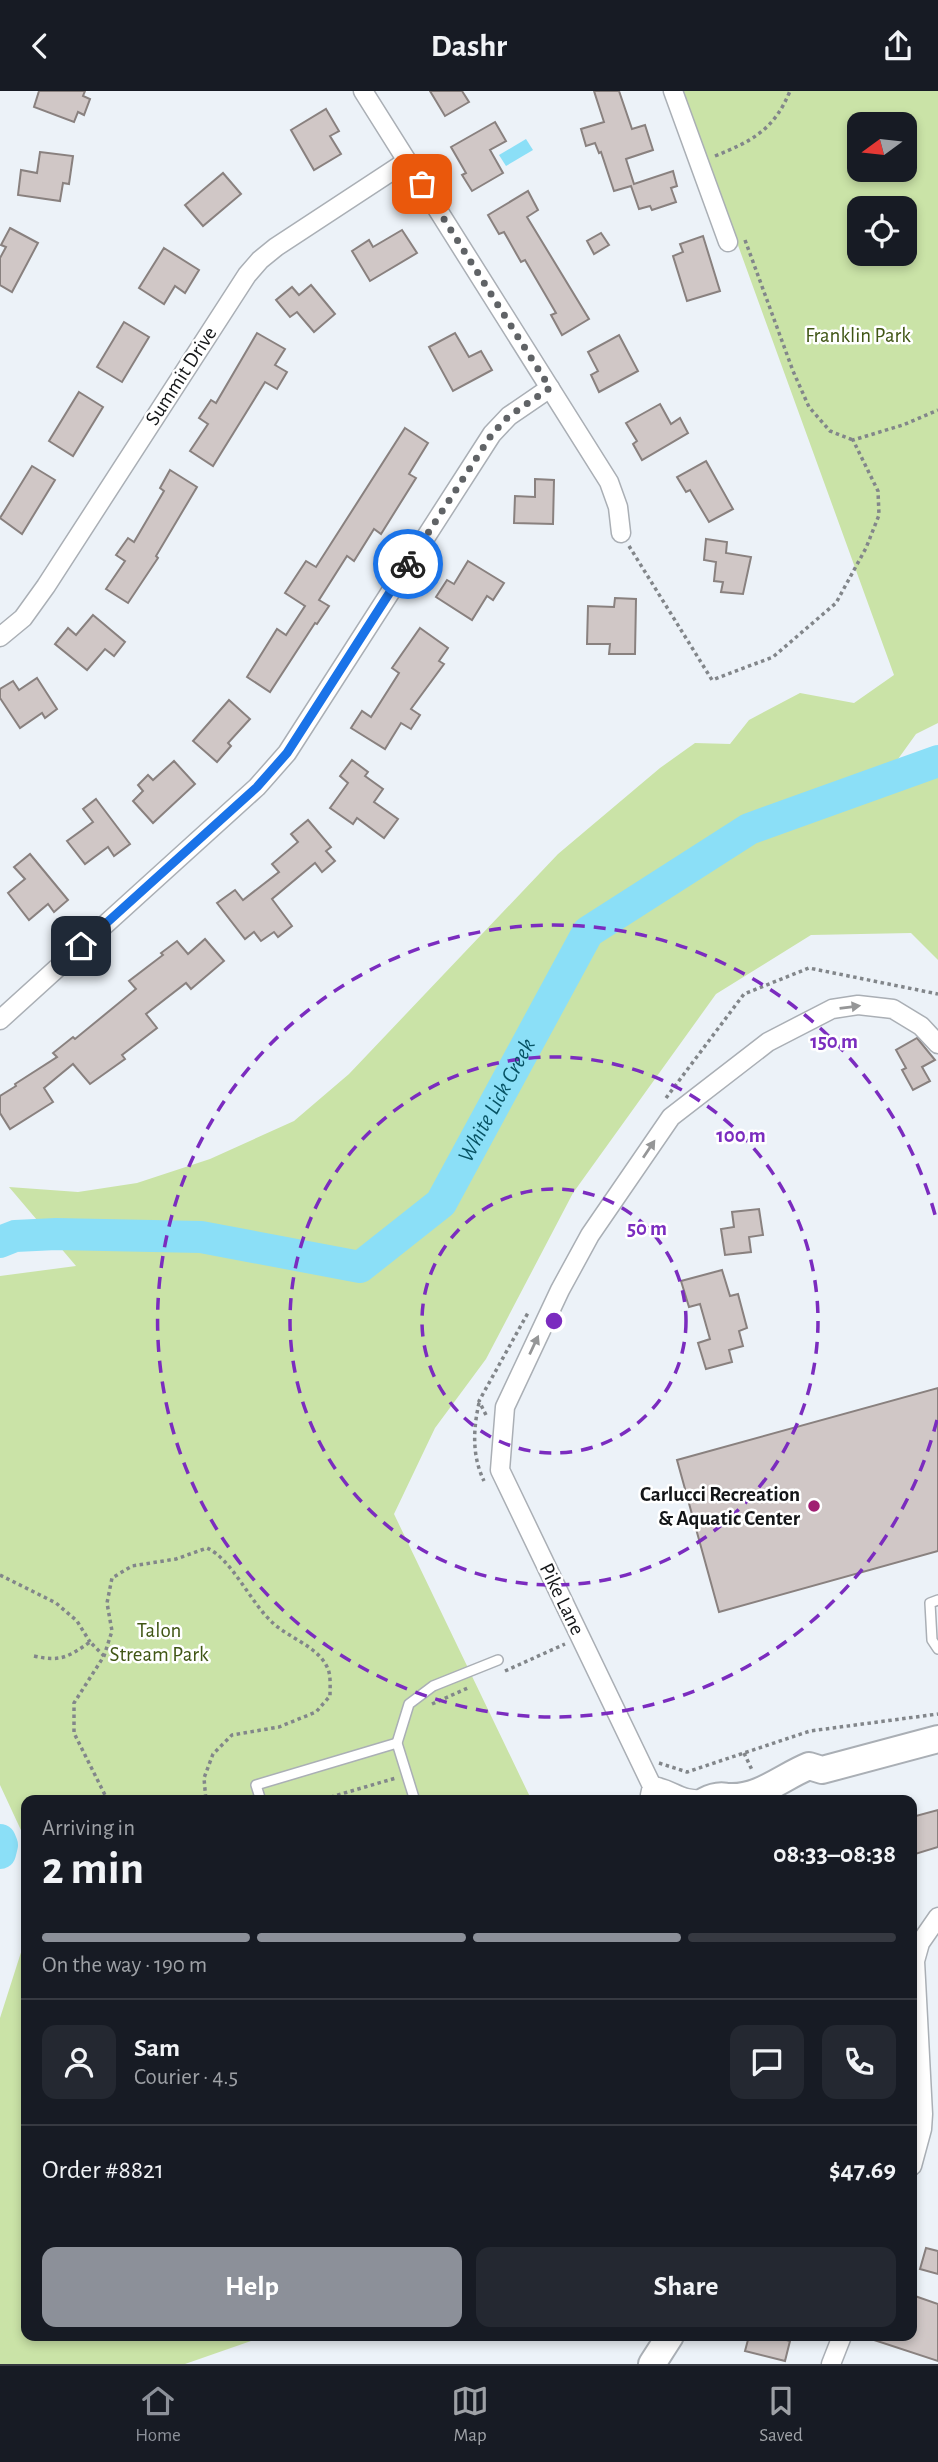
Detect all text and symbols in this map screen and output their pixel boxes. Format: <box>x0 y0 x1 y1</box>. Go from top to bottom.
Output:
icon: back <box>21 27 59 65</box>
icon: share <box>879 27 917 65</box>
text: Dashr <box>431 30 507 62</box>
north arrow <box>847 112 917 182</box>
map controls <box>847 112 917 266</box>
pin <box>392 154 452 214</box>
icon: bag <box>403 165 441 203</box>
button: locate <box>847 196 917 266</box>
street label: Summit Drive <box>141 323 221 429</box>
park label: Franklin Park <box>805 325 911 346</box>
courier <box>373 529 443 599</box>
icon: bike <box>389 545 427 583</box>
pin <box>51 916 111 976</box>
icon: home <box>62 927 100 965</box>
one-way arrow <box>839 1001 861 1012</box>
text: 150 m <box>810 1031 858 1052</box>
water label: White Lick Creek <box>454 1034 540 1166</box>
text: 100 m <box>716 1125 766 1146</box>
one-way arrow <box>642 1140 656 1158</box>
text: 50 m <box>627 1218 667 1239</box>
centre of rings <box>542 1309 566 1333</box>
one-way arrow <box>528 1335 540 1355</box>
place label: Carlucci Recreation & Aquatic Center <box>640 1484 801 1529</box>
marker: Carlucci Recreation & Aquatic Center <box>806 1498 822 1514</box>
street label: Pike Lane <box>536 1560 588 1638</box>
park label: Talon Stream Park <box>109 1620 209 1665</box>
text: Arriving in <box>42 1817 135 1840</box>
text: 08:33–08:38 <box>773 1841 896 1867</box>
text: 2 min <box>42 1846 144 1892</box>
text: On the way · 190 m <box>42 1954 207 1977</box>
button: person <box>42 2025 116 2099</box>
button: chat <box>730 2025 804 2099</box>
button: phone <box>822 2025 896 2099</box>
text: Sam <box>134 2035 180 2061</box>
text: Courier · 4.5 <box>134 2066 238 2089</box>
text: Order #8821 <box>42 2157 164 2183</box>
text: $47.69 <box>829 2157 896 2183</box>
button: Help <box>42 2247 462 2327</box>
button: Share <box>476 2247 896 2327</box>
tab: Home <box>135 2382 181 2447</box>
tab: Map <box>451 2382 489 2447</box>
tab: Saved <box>759 2382 803 2447</box>

